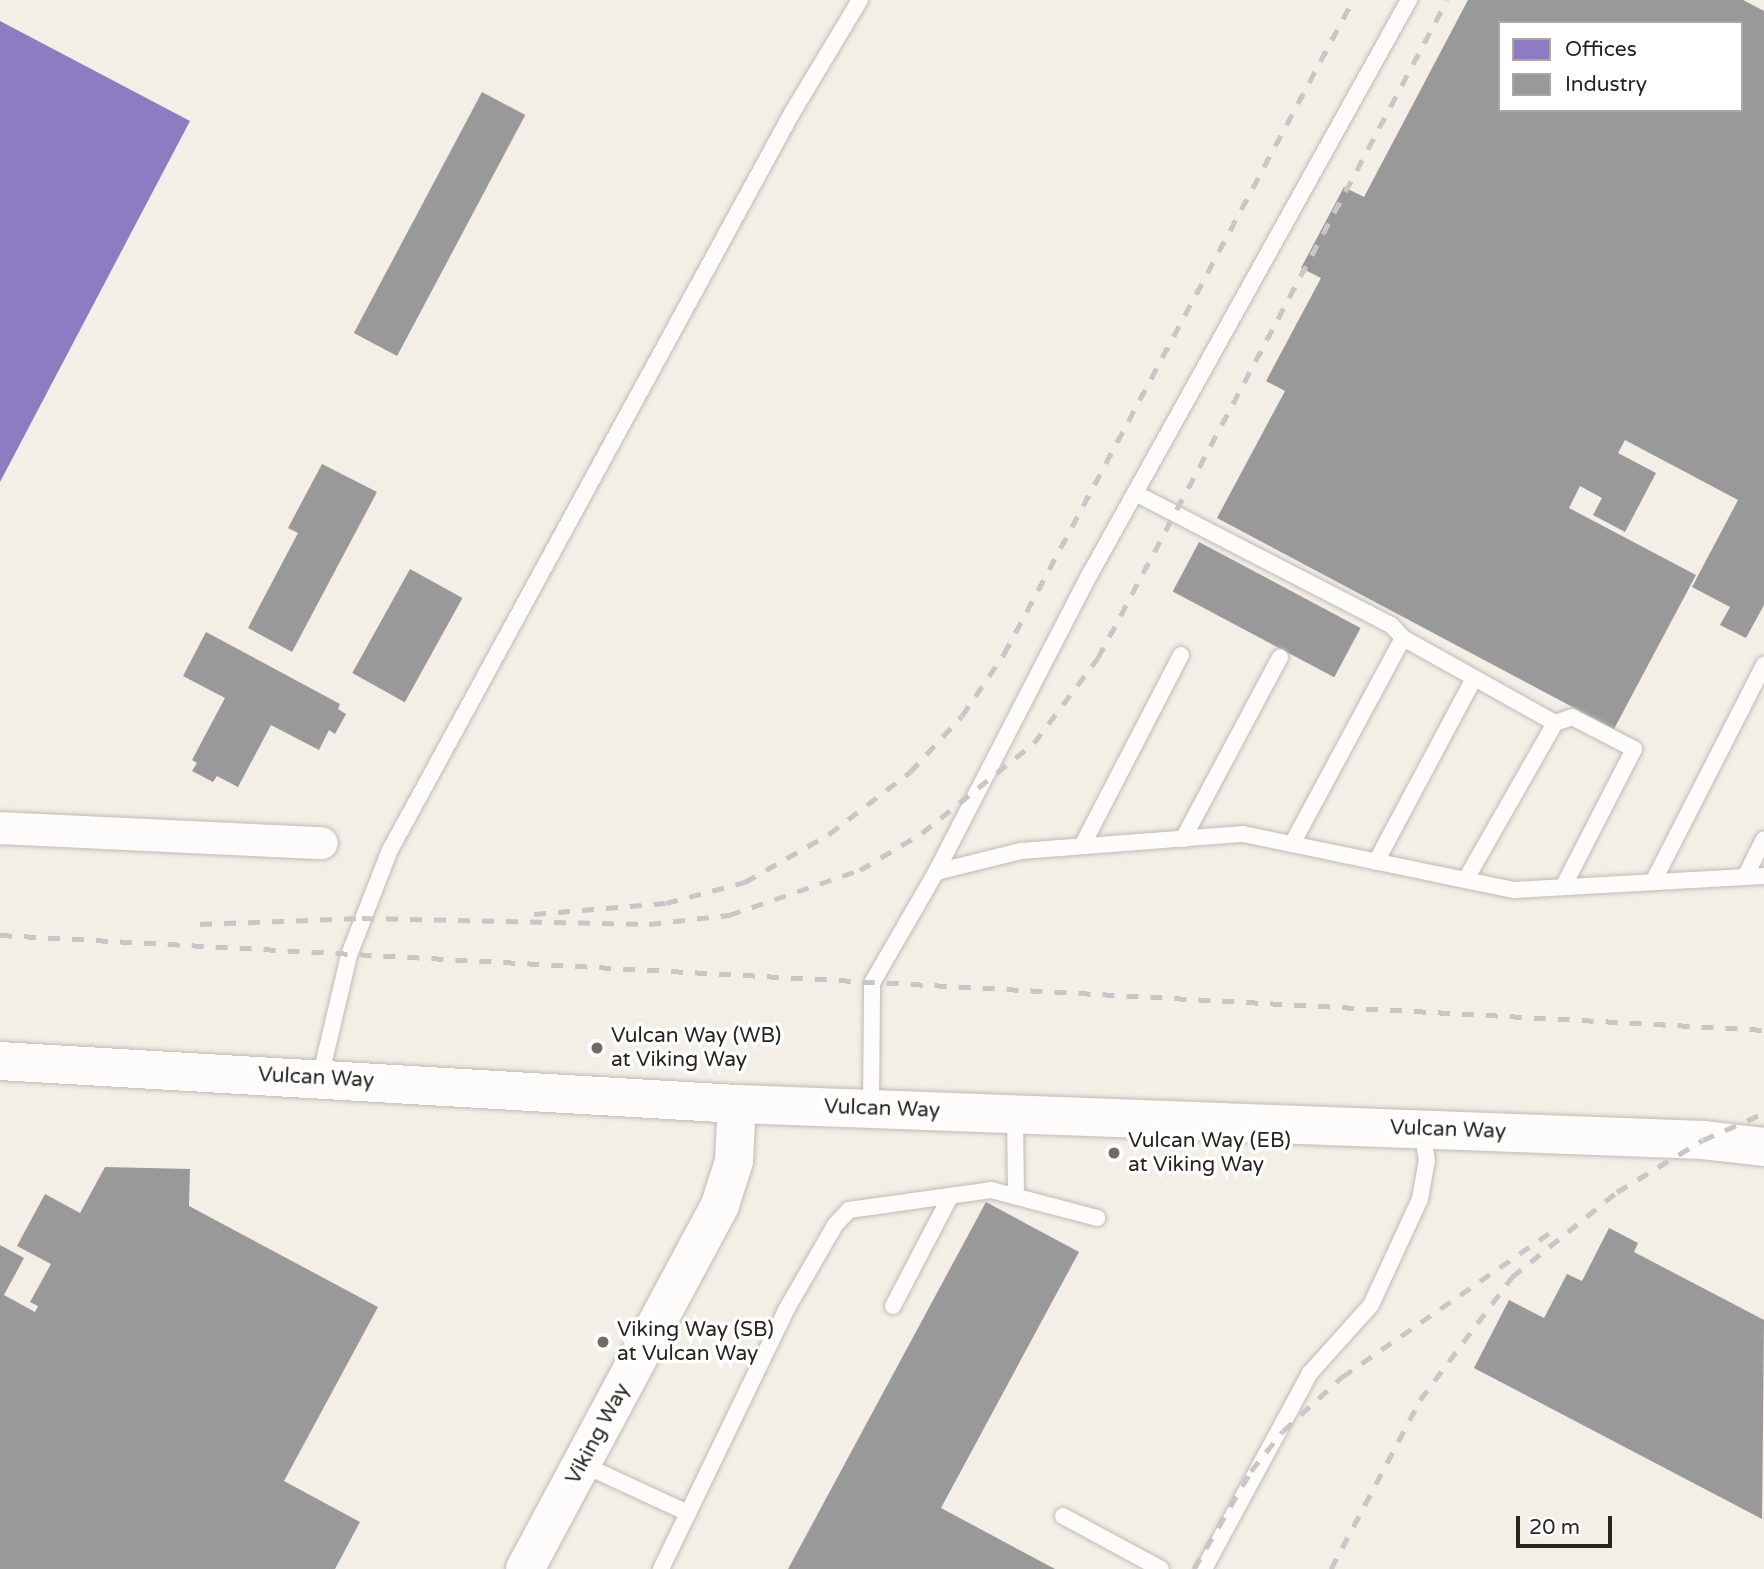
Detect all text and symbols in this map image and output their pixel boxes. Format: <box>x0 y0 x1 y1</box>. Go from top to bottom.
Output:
legend <box>1498 21 1743 112</box>
text: Offices <box>1565 37 1637 62</box>
text: Industry <box>1565 72 1647 97</box>
place label: Vulcan Way (WB) at Viking Way <box>611 1023 781 1073</box>
marker: Vulcan Way (WB) at Viking Way <box>589 1040 605 1056</box>
street label: Vulcan Way <box>257 1062 375 1094</box>
street label: Vulcan Way <box>823 1094 941 1124</box>
street label: Vulcan Way <box>1389 1115 1507 1145</box>
place label: Vulcan Way (EB) at Viking Way <box>1128 1128 1291 1178</box>
marker: Vulcan Way (EB) at Viking Way <box>1106 1145 1122 1161</box>
place label: Viking Way (SB) at Vulcan Way <box>617 1317 774 1367</box>
marker: Viking Way (SB) at Vulcan Way <box>595 1334 611 1350</box>
street label: Viking Way <box>561 1379 635 1489</box>
scale bar <box>1519 1502 1615 1546</box>
text: 20 m <box>1529 1515 1580 1540</box>

